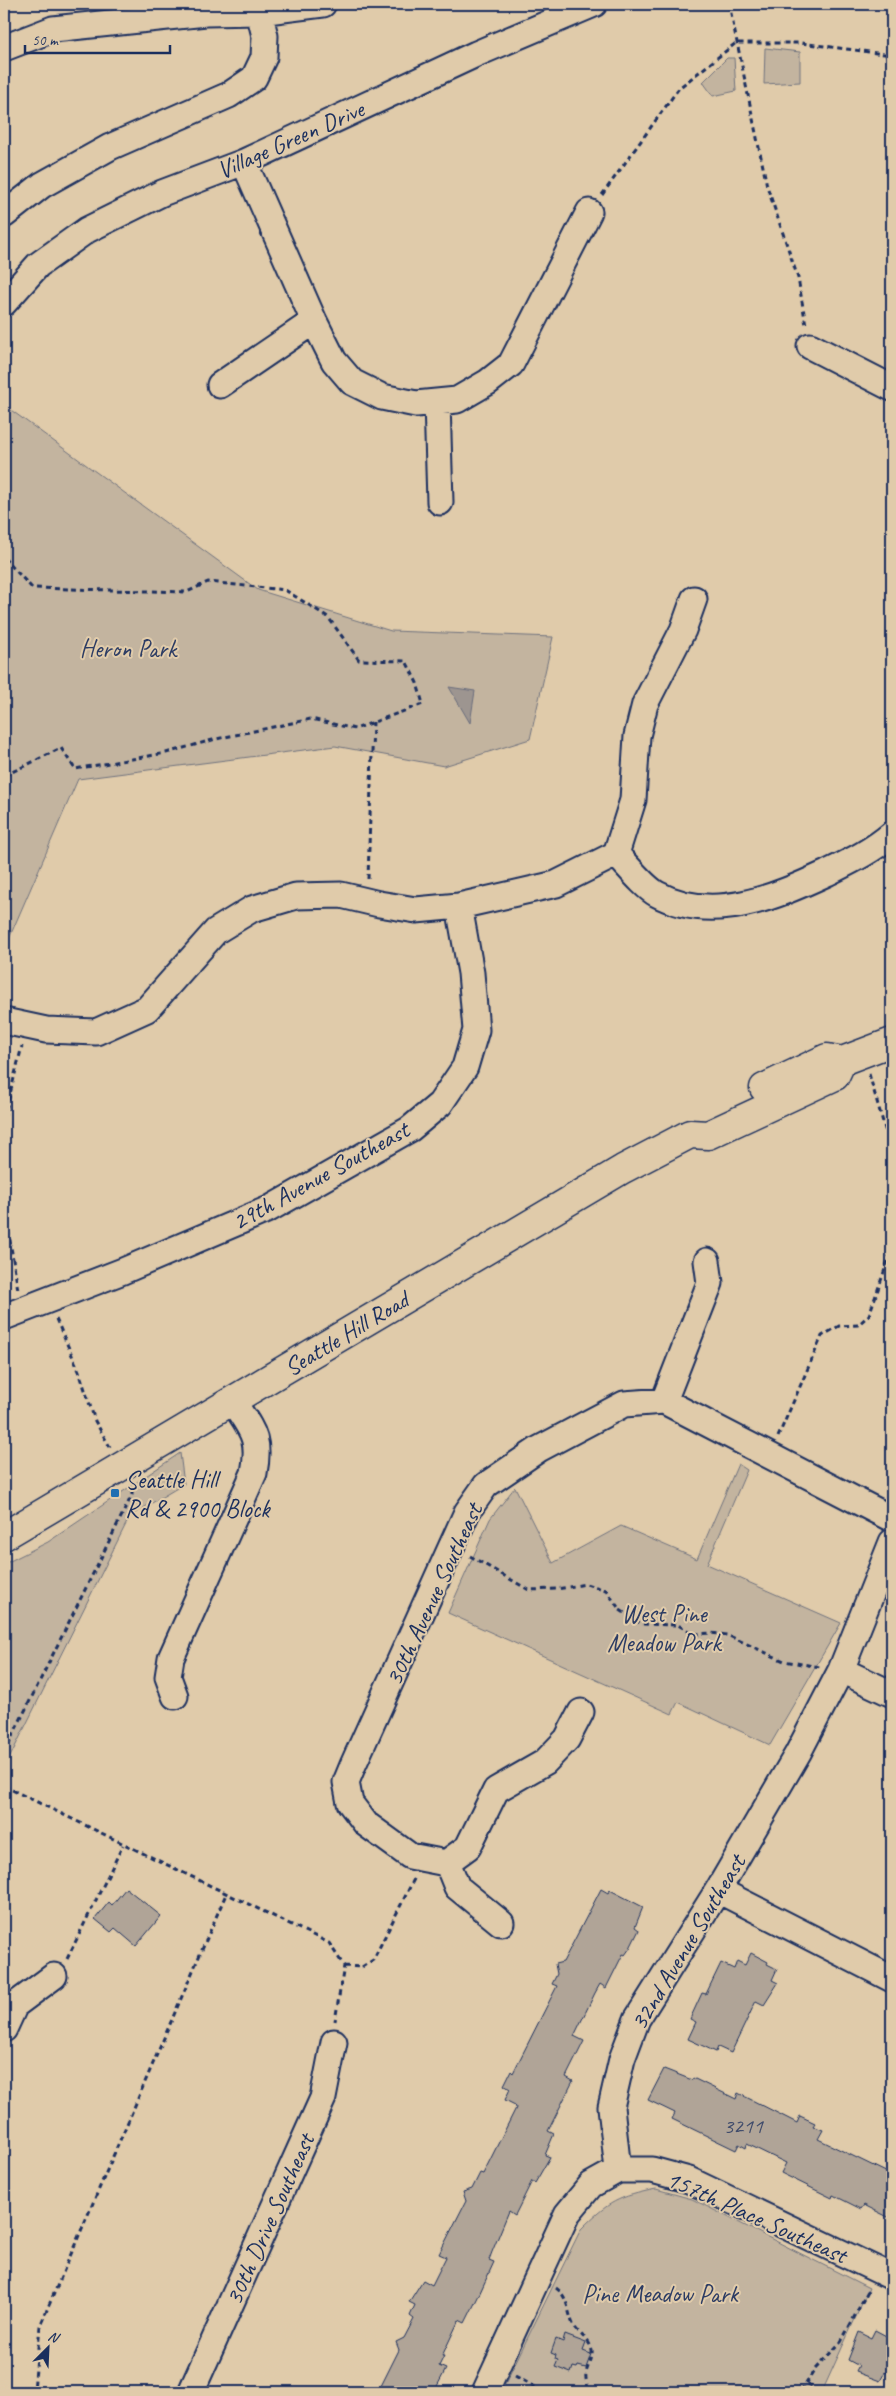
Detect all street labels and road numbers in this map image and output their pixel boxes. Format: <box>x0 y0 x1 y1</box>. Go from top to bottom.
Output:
street label: Village Green Drive <box>212 92 371 187</box>
street label: 29th Avenue Southeast <box>226 1113 417 1238</box>
street label: Seattle Hill Road <box>278 1283 417 1384</box>
street label: 30th Avenue Southeast <box>378 1496 491 1691</box>
street label: 32nd Avenue Southeast <box>623 1847 754 2036</box>
street label: 30th Drive Southeast <box>218 2126 323 2310</box>
street label: 157th Place Southeast <box>661 2163 854 2272</box>

